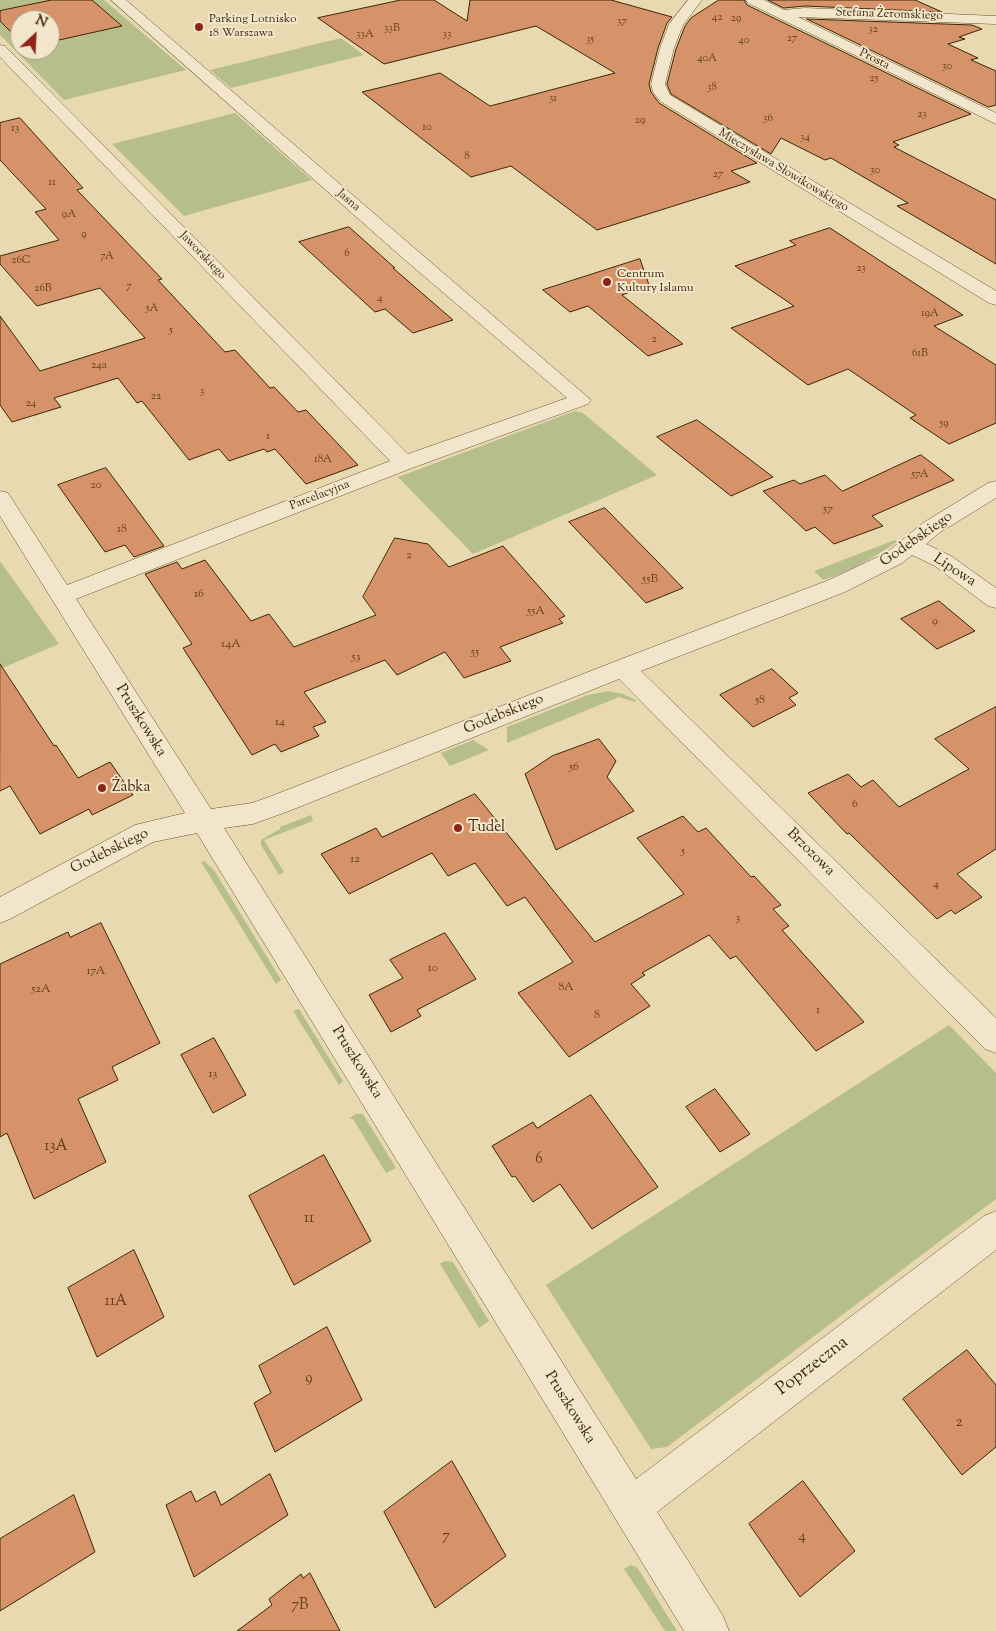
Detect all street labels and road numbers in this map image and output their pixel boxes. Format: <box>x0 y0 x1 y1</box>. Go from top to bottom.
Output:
street label: Stefana Żeromskiego <box>835 6 943 24</box>
street label: Prosta <box>856 47 892 73</box>
street label: Mieczysława Słowikowskiego <box>715 126 851 216</box>
street label: Jasna <box>333 187 363 215</box>
street label: Jaworskiego <box>176 229 228 283</box>
street label: Parcelacyjna <box>288 478 352 514</box>
street label: Godebskiego <box>877 508 957 572</box>
street label: Lipowa <box>929 551 979 591</box>
street label: Pruszkowska <box>111 681 169 761</box>
street label: Godebskiego <box>461 691 547 739</box>
street label: Godebskiego <box>68 825 152 879</box>
street label: Brzozowa <box>782 825 838 881</box>
street label: Pruszkowska <box>327 1023 385 1103</box>
street label: Poprzeczna <box>773 1333 853 1401</box>
street label: Pruszkowska <box>540 1368 598 1448</box>

